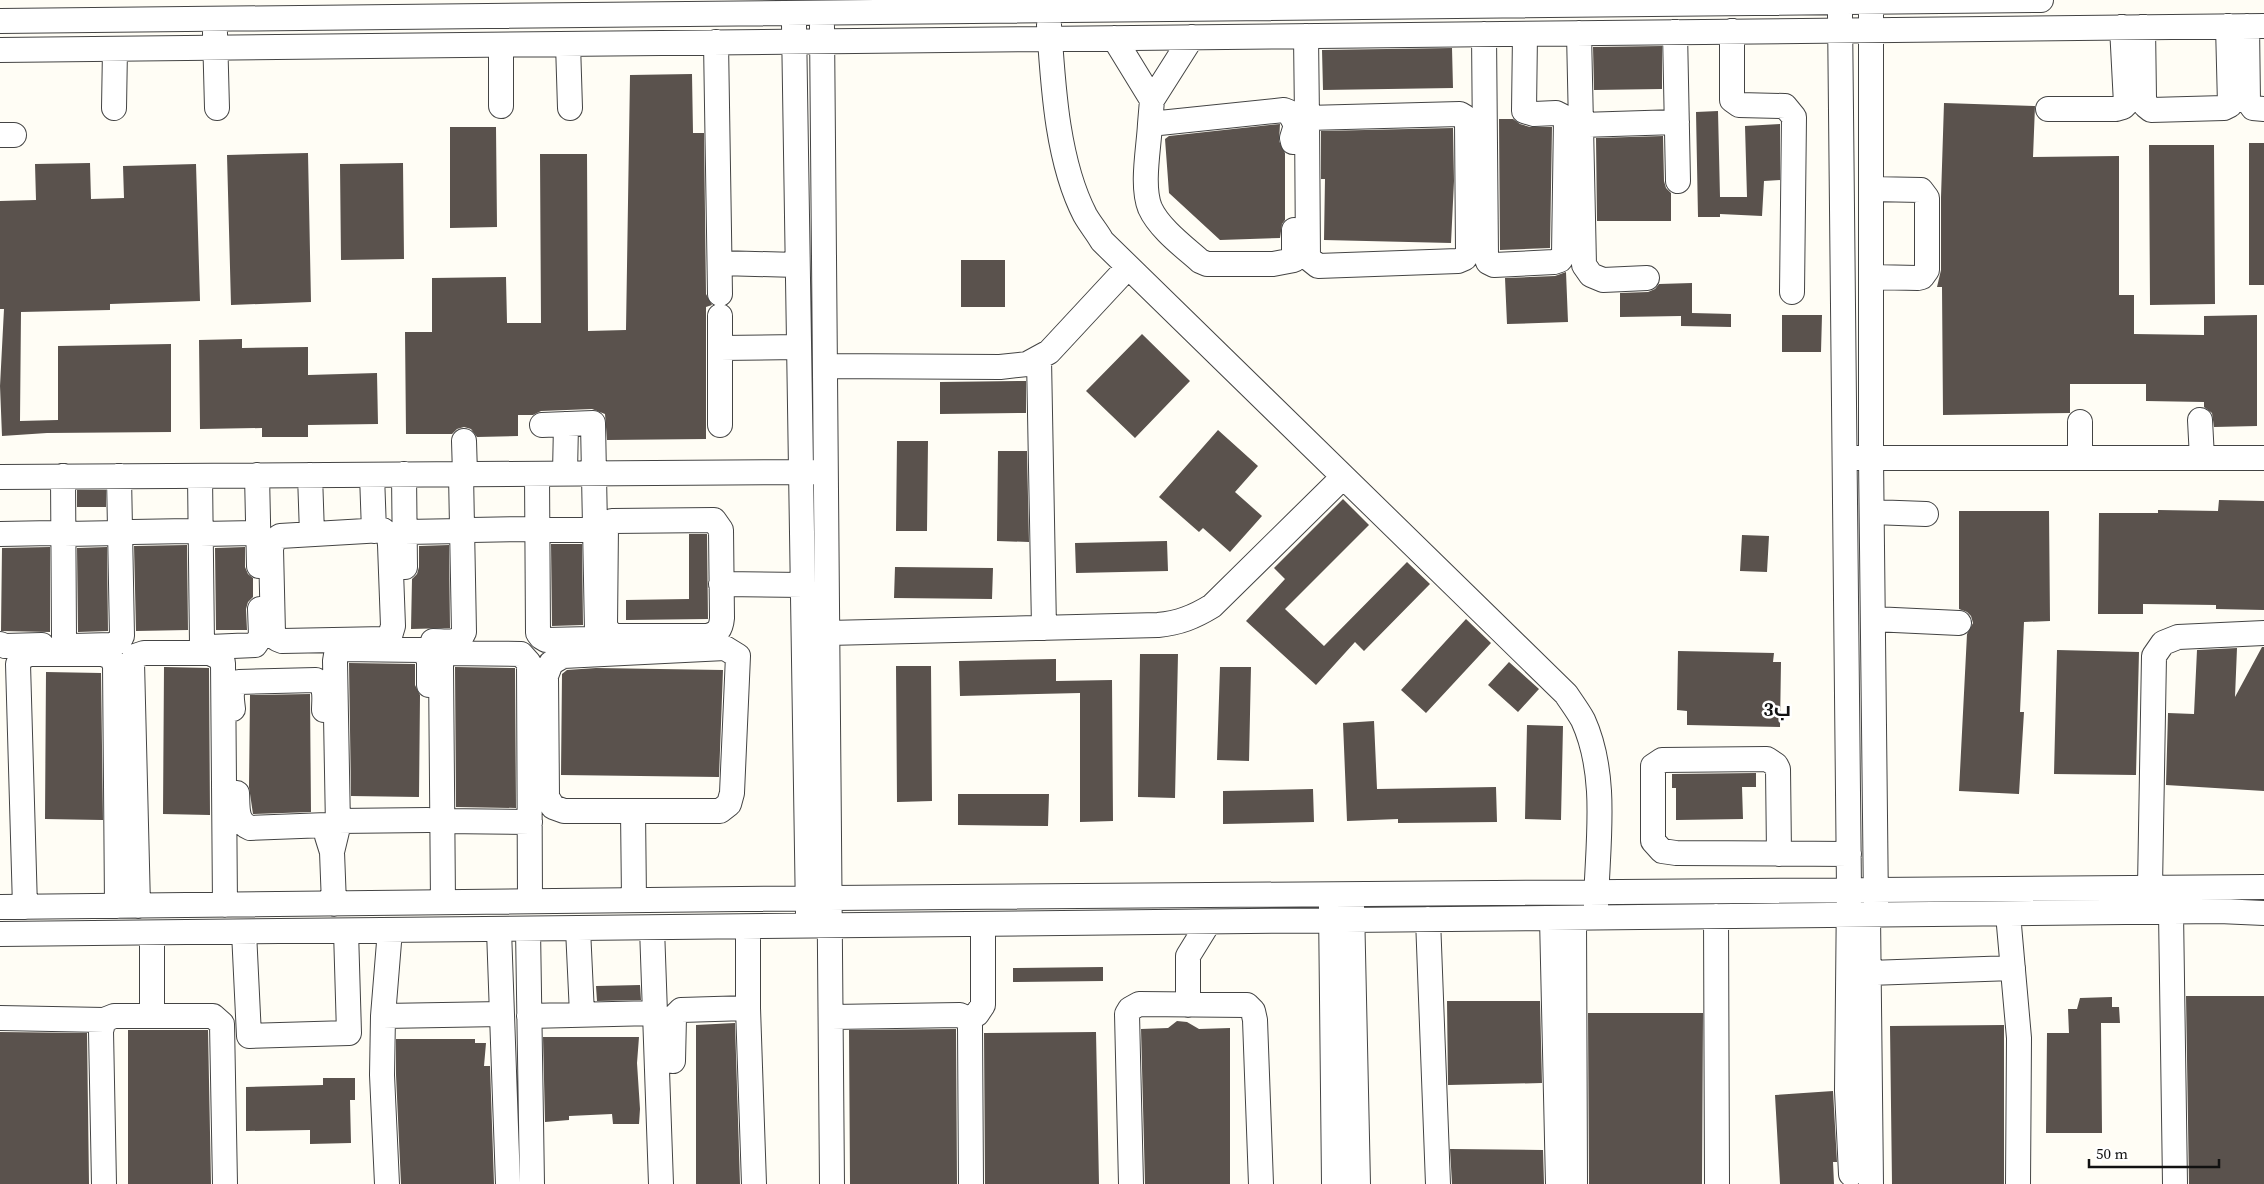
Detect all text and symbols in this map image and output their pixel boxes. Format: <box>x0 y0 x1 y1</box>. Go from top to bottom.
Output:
district label: ب3 <box>1763 695 1791 723</box>
scale bar <box>2089 1136 2219 1168</box>
text: 50 m <box>2096 1143 2128 1164</box>

